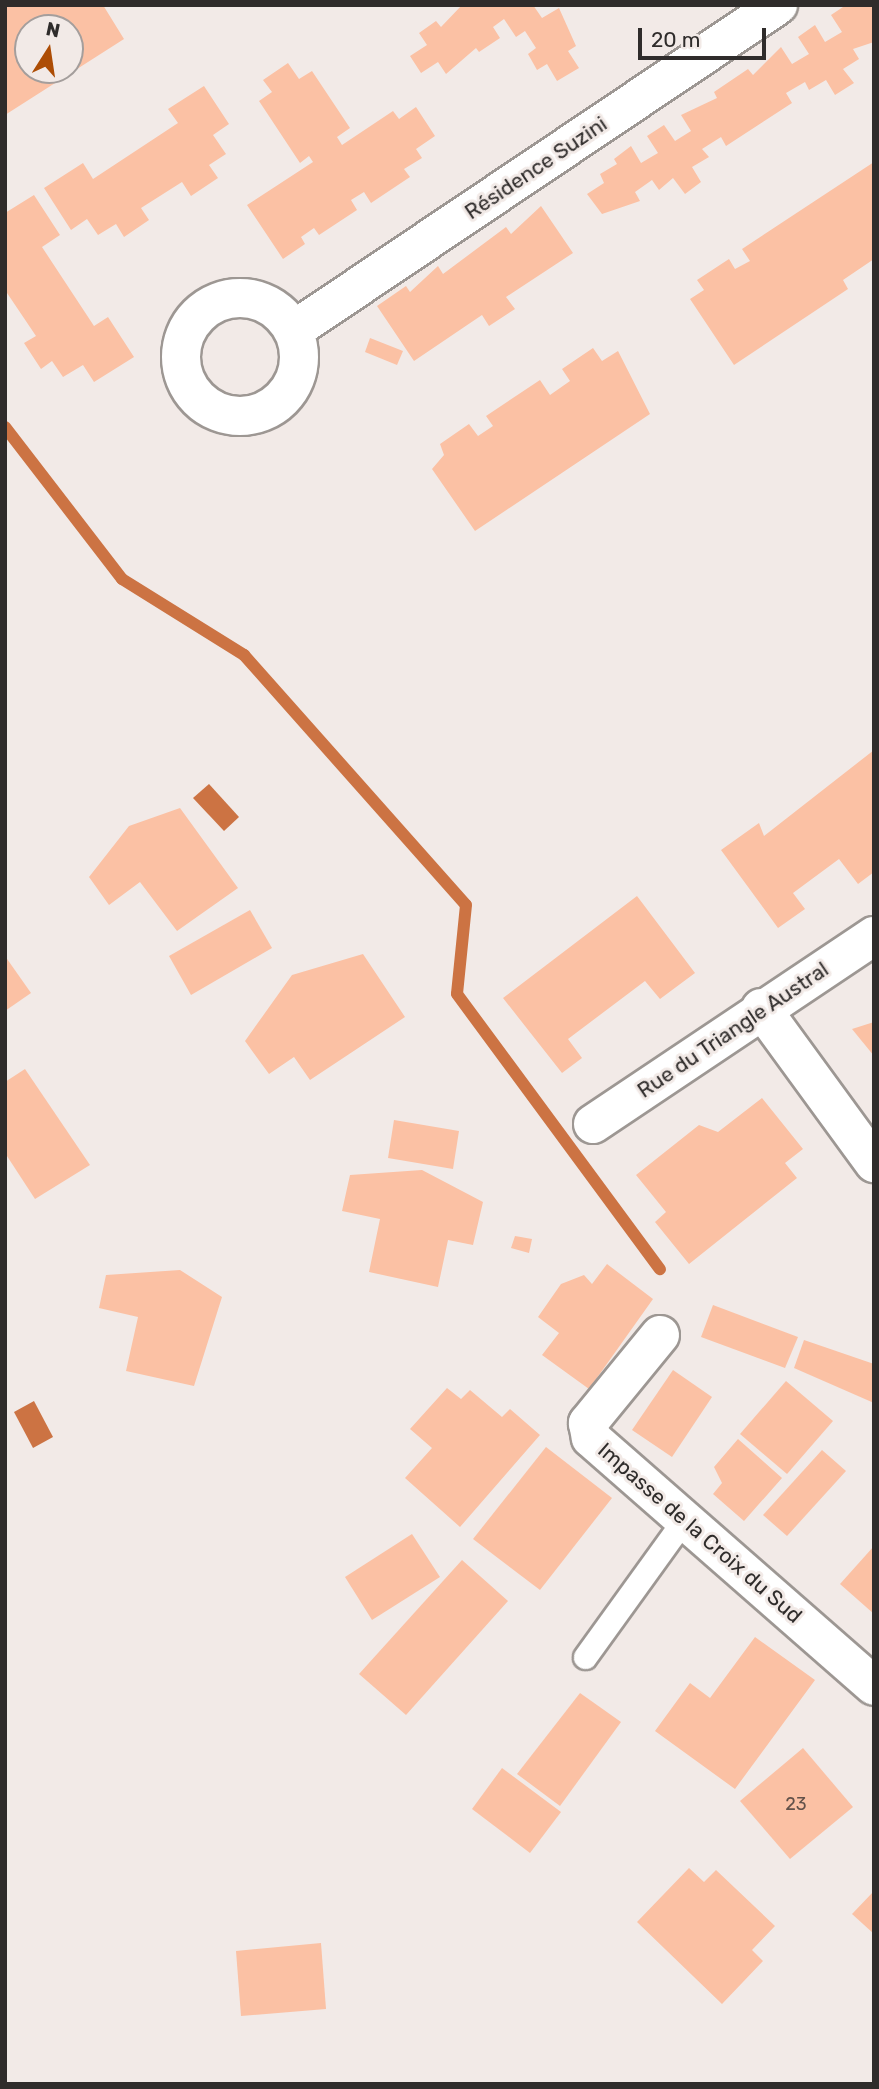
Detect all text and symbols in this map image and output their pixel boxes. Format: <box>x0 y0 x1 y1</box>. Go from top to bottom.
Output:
north arrow <box>14 14 84 84</box>
scale bar <box>641 14 769 58</box>
text: N <box>44 17 62 43</box>
text: 20 m <box>651 27 700 52</box>
street label: Résidence Suzini <box>460 111 612 225</box>
street label: Rue du Triangle Austral <box>632 956 834 1104</box>
street label: Impasse de la Croix du Sud <box>593 1438 807 1628</box>
house number: 23 <box>785 1793 807 1815</box>

